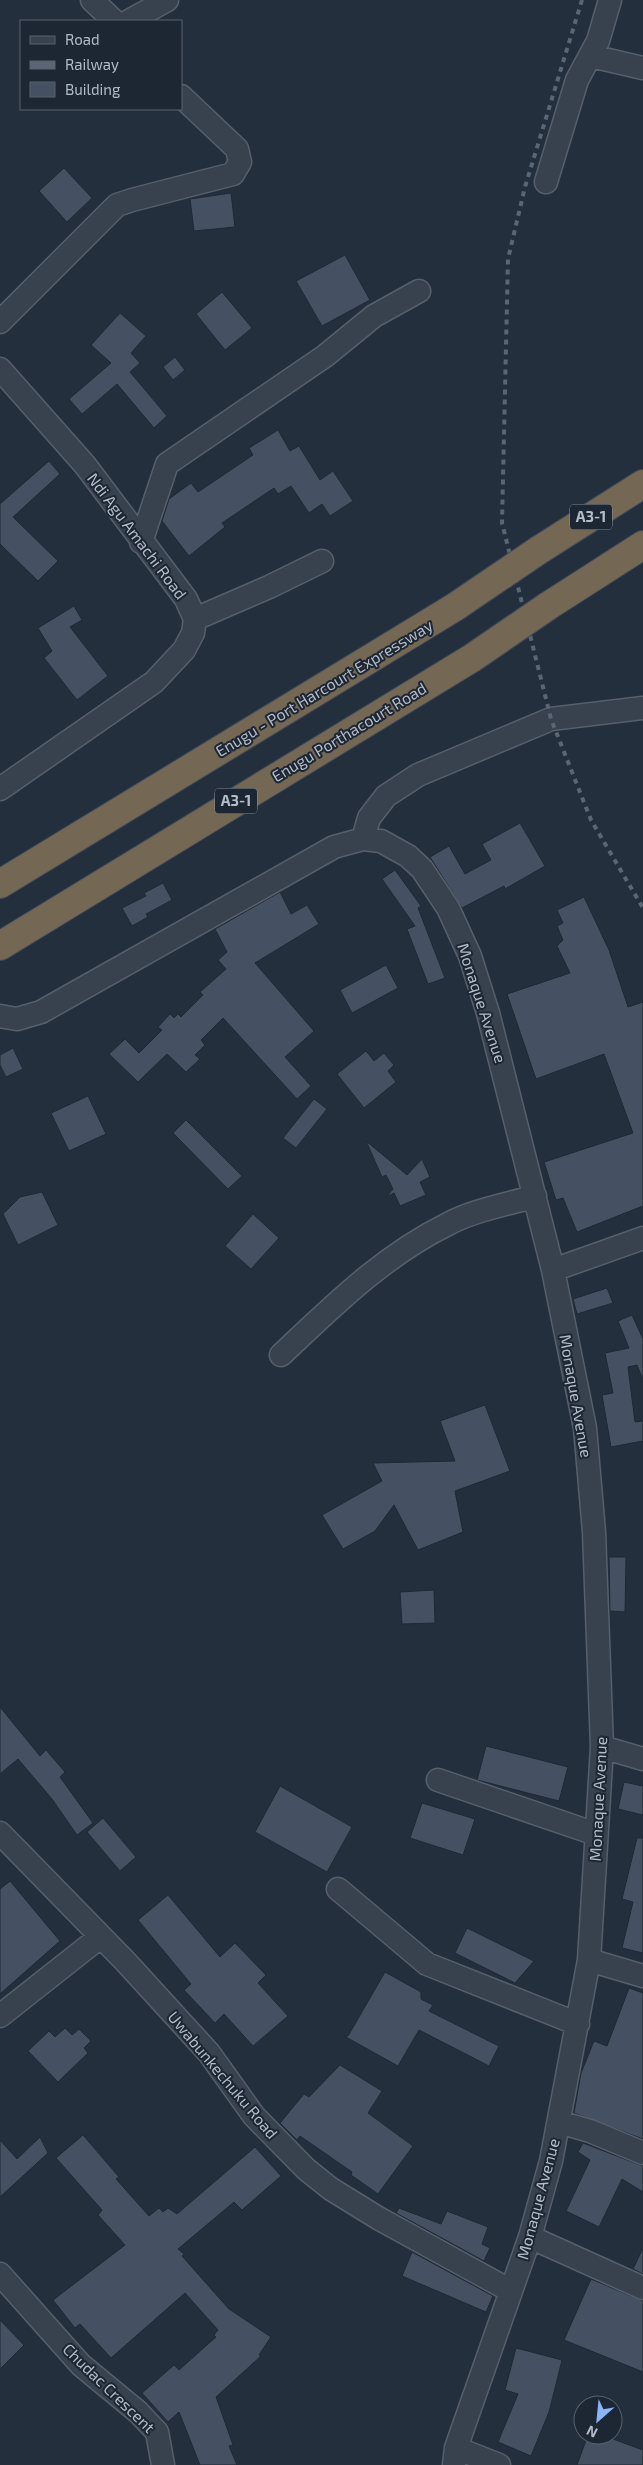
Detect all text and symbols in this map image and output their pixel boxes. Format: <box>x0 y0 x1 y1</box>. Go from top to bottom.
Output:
legend <box>20 20 182 110</box>
text: Road <box>65 30 100 48</box>
text: Railway <box>65 55 119 73</box>
text: Building <box>65 80 121 98</box>
street label: Ndi Agu Amachi Road <box>84 469 191 603</box>
road number: A3-1 <box>570 504 612 530</box>
street label: Enugu - Port Harcourt Expressway <box>212 615 436 760</box>
street label: Enugu Porthacourt Road <box>268 678 429 785</box>
road number: A3-1 <box>215 788 257 814</box>
street label: Monaque Avenue <box>454 941 511 1065</box>
street label: Monaque Avenue <box>556 1333 597 1459</box>
street label: Monaque Avenue <box>585 1736 610 1862</box>
street label: Uwabunkechuku Road <box>165 2007 282 2142</box>
street label: Monaque Avenue <box>512 2136 563 2262</box>
street label: Chudac Crescent <box>59 2339 159 2436</box>
north arrow <box>573 2395 623 2445</box>
text: N <box>584 2422 600 2442</box>

